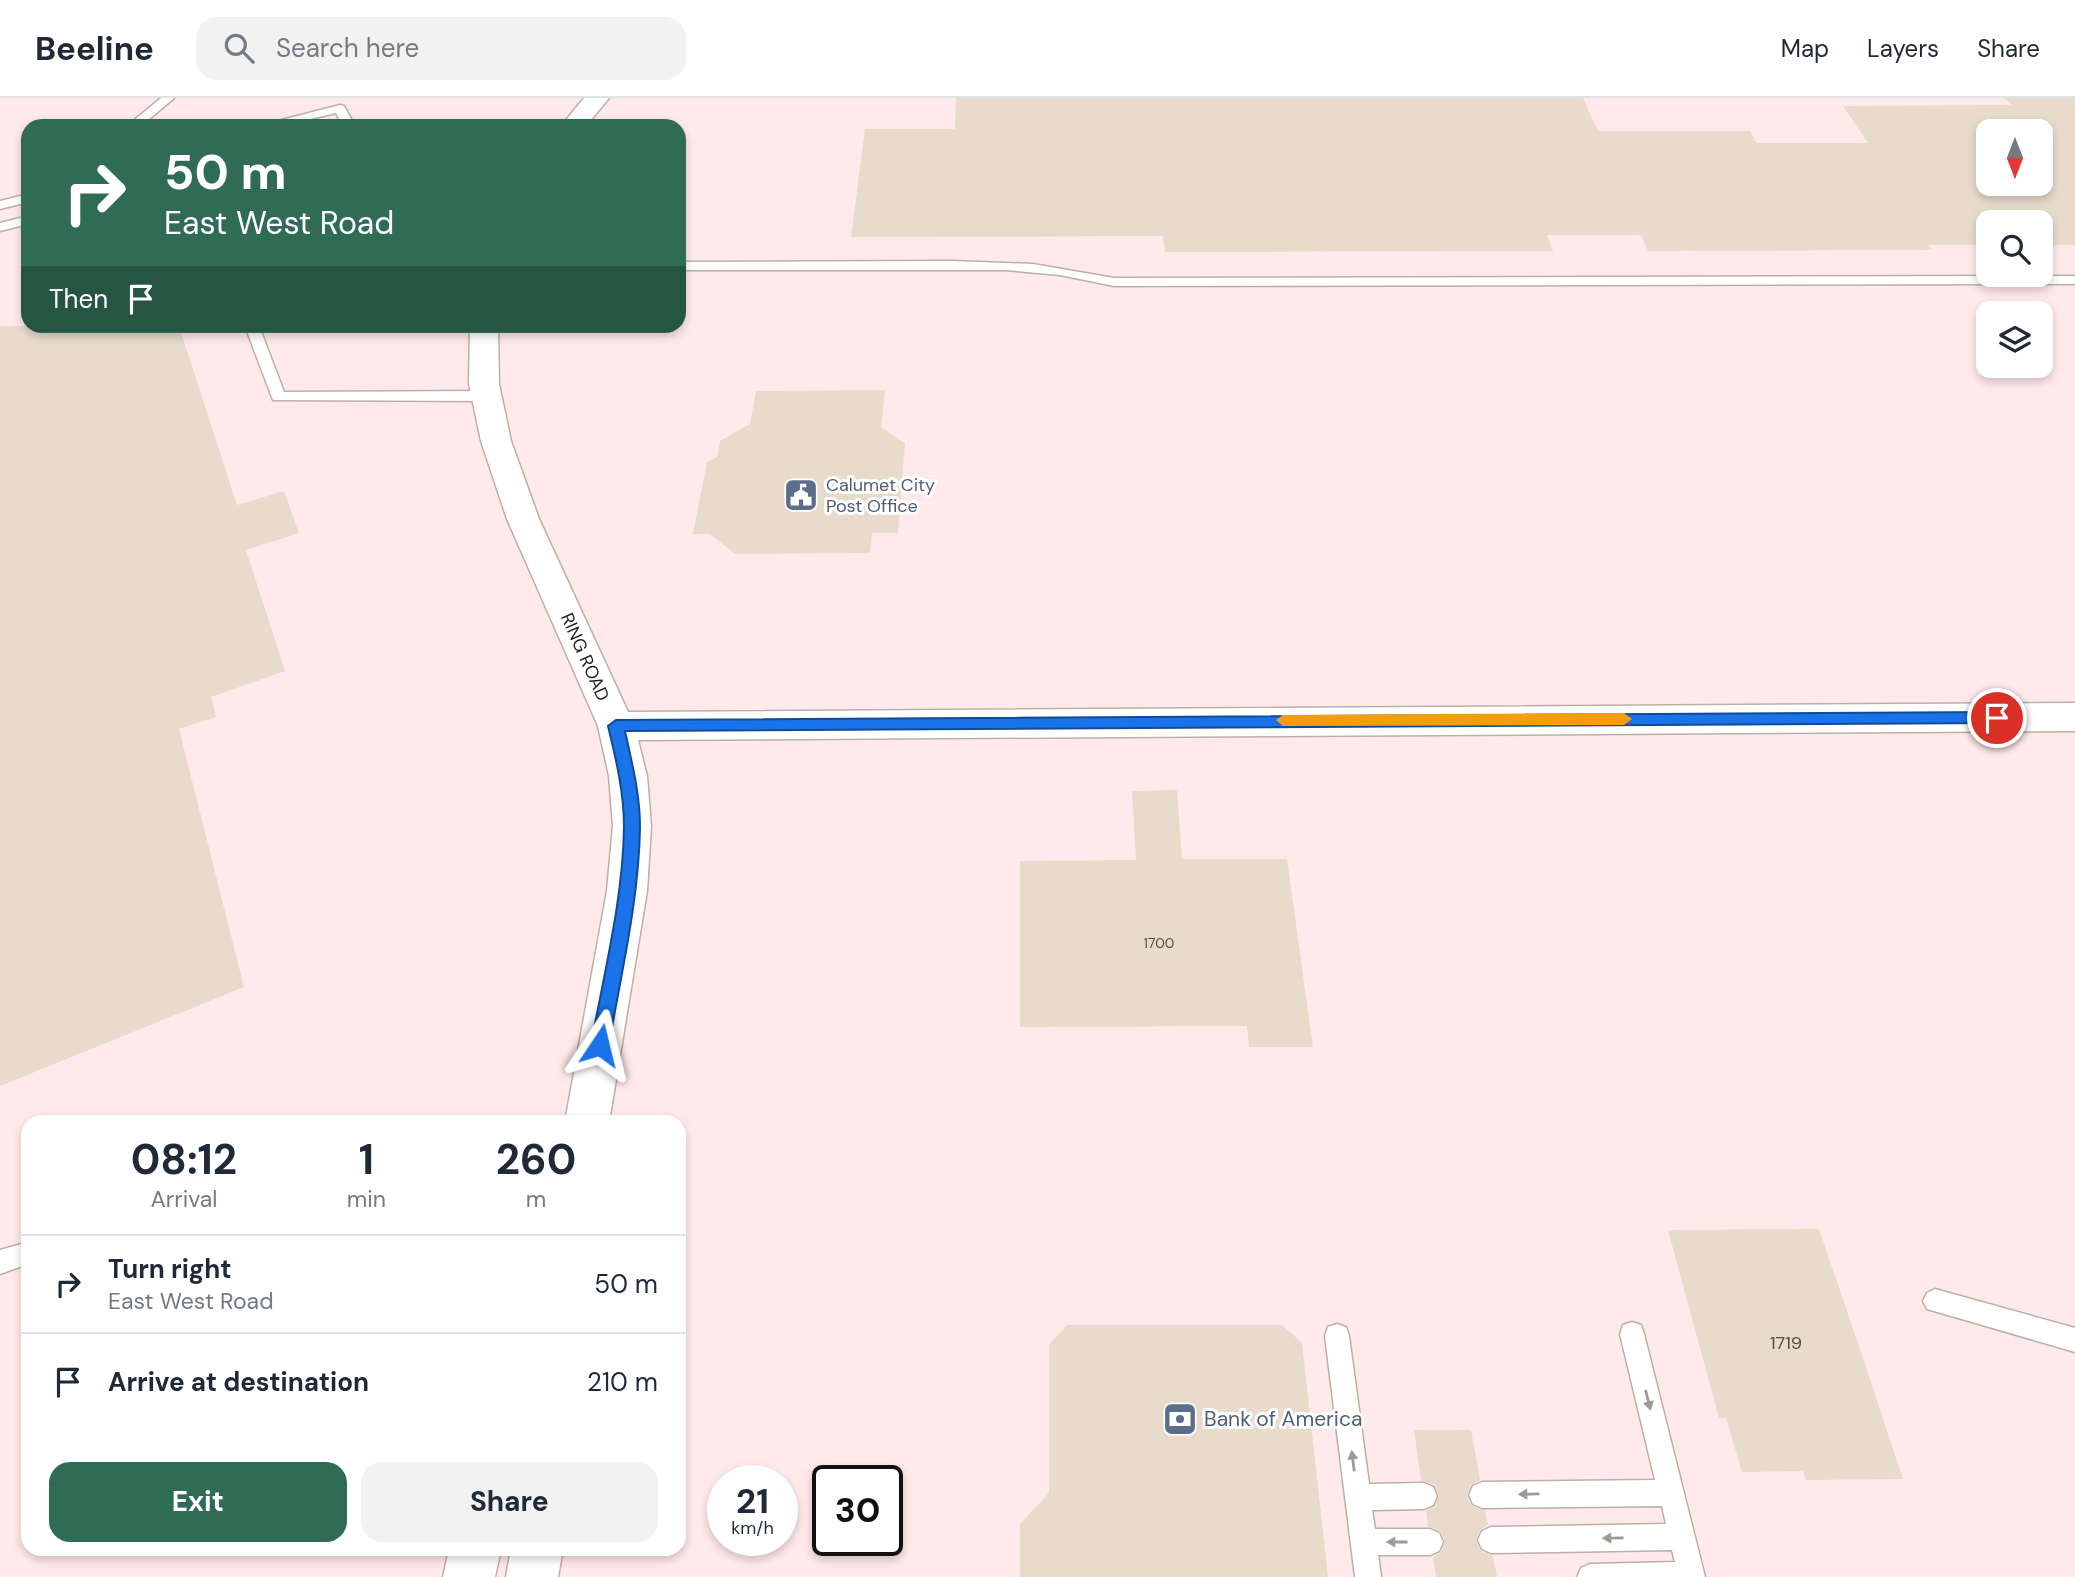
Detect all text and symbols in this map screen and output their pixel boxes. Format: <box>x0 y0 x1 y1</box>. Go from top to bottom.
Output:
search box <box>196 17 686 80</box>
text: Beeline <box>35 27 154 70</box>
icon: search <box>220 29 258 67</box>
text: Search here <box>276 31 419 65</box>
text: Map <box>1781 33 1829 64</box>
text: Layers <box>1867 33 1939 64</box>
text: Share <box>1977 33 2040 64</box>
north arrow <box>1976 119 2053 196</box>
map controls <box>1976 119 2053 378</box>
text: 50 m <box>164 140 287 204</box>
icon: right <box>49 147 140 238</box>
text: East West Road <box>164 202 394 244</box>
button: search <box>1976 210 2053 287</box>
icon: arrive <box>122 280 160 318</box>
text: Then <box>49 282 108 316</box>
button: layers <box>1976 301 2053 378</box>
place label: Calumet City Post Office <box>826 473 935 518</box>
public building icon: Calumet City Post Office <box>782 476 820 514</box>
street label: RING ROAD <box>555 609 615 705</box>
pin <box>1967 688 2027 748</box>
icon: arrive <box>1978 699 2016 737</box>
house number: 1700 <box>1144 934 1174 952</box>
position arrow <box>563 1008 637 1082</box>
text: 08:12 <box>131 1132 237 1187</box>
text: 1 <box>359 1132 374 1187</box>
text: 260 <box>496 1132 576 1187</box>
text: Arrival <box>150 1184 217 1214</box>
text: min <box>347 1184 386 1214</box>
text: m <box>526 1184 546 1214</box>
text: Turn right <box>108 1252 232 1286</box>
icon: right <box>49 1265 87 1303</box>
text: 50 m <box>594 1267 658 1301</box>
text: East West Road <box>108 1286 274 1316</box>
house number: 1719 <box>1770 1331 1802 1355</box>
icon: arrive <box>49 1363 87 1401</box>
text: Arrive at destination <box>108 1365 369 1399</box>
text: 210 m <box>587 1365 658 1399</box>
one-way arrow <box>1643 1389 1654 1411</box>
bank icon: Bank of America <box>1161 1400 1199 1438</box>
place label: Bank of America <box>1204 1405 1362 1433</box>
one-way arrow <box>1347 1450 1358 1472</box>
button: Exit <box>49 1462 347 1542</box>
button: Share <box>361 1462 658 1542</box>
speed limit sign: 30 <box>812 1465 903 1556</box>
text: 21 <box>736 1478 769 1524</box>
one-way arrow <box>1518 1489 1540 1500</box>
text: km/h <box>731 1516 774 1540</box>
one-way arrow <box>1602 1532 1624 1544</box>
one-way arrow <box>1386 1536 1408 1548</box>

